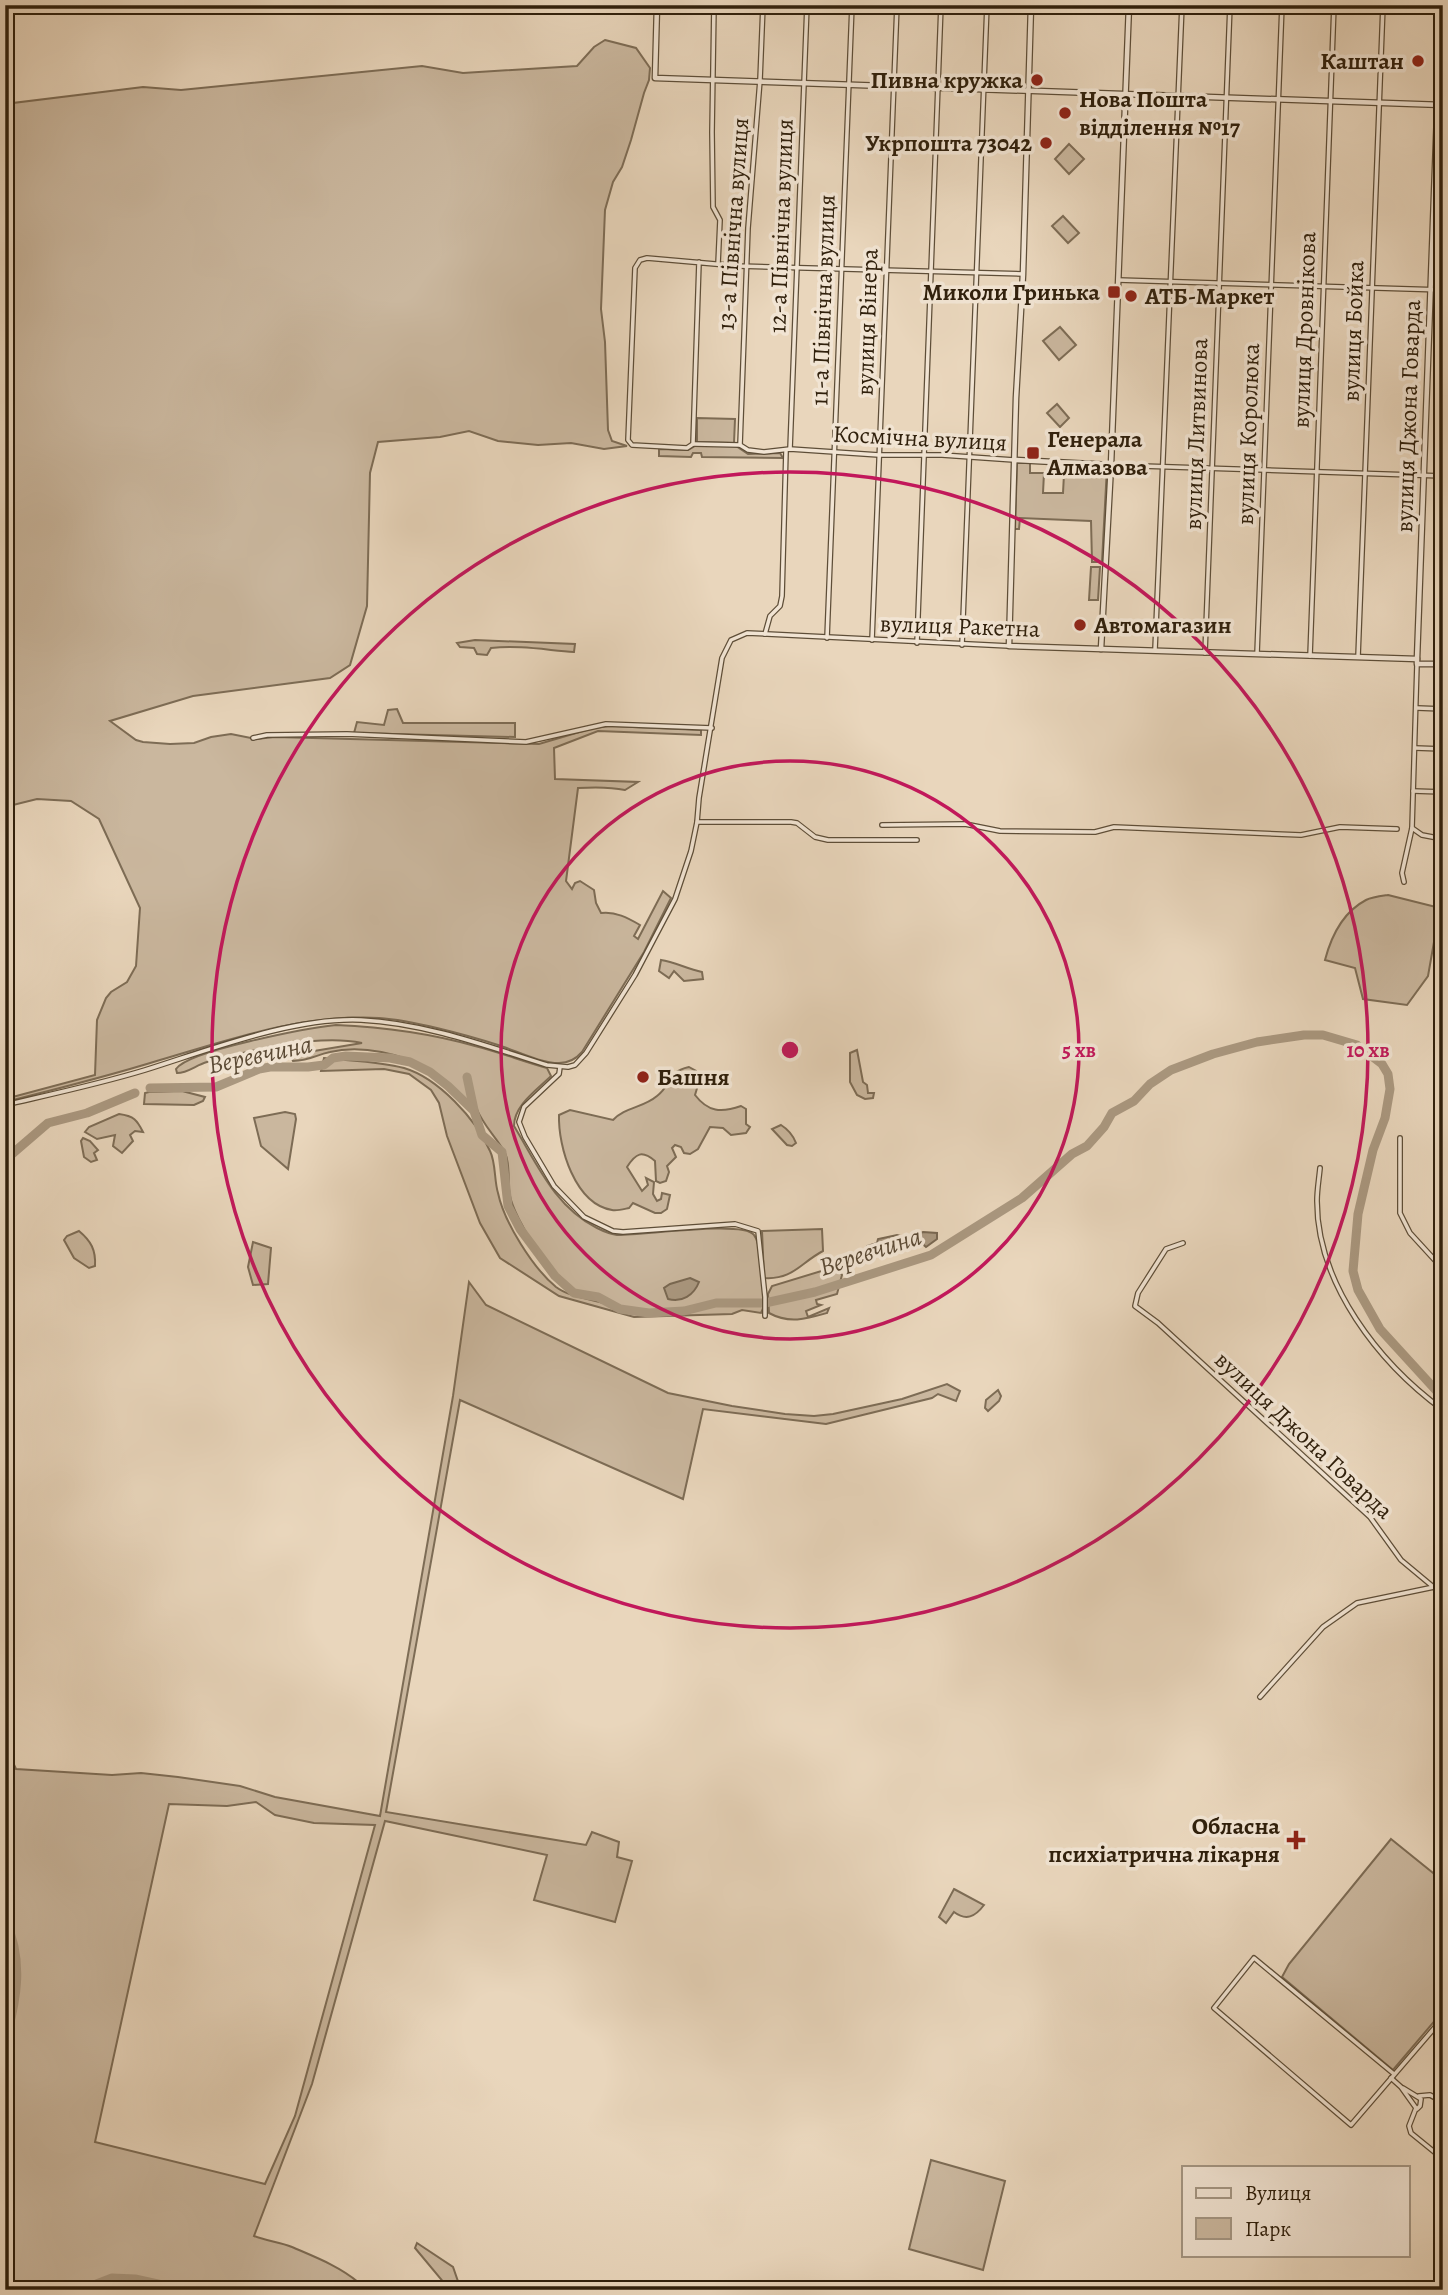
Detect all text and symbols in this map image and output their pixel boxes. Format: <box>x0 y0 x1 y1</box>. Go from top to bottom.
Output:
place label: Каштан <box>1320 45 1404 77</box>
marker: Каштан <box>1410 53 1426 69</box>
place label: Пивна кружка <box>870 64 1024 96</box>
marker: Пивна кружка <box>1029 72 1045 88</box>
place label: Нова Пошта відділення №17 <box>1079 83 1241 143</box>
marker: Нова Пошта відділення №17 <box>1057 105 1073 121</box>
street label: 13-а Північна вулиця <box>710 116 756 332</box>
street label: 12-а Північна вулиця <box>761 118 801 334</box>
place label: Укрпошта 73042 <box>865 127 1032 159</box>
marker: Укрпошта 73042 <box>1038 135 1054 151</box>
street label: 11-а Північна вулиця <box>803 194 843 406</box>
street label: вулиця Дровнікова <box>1285 231 1323 429</box>
street label: вулиця Вінера <box>848 248 886 396</box>
street label: вулиця Бойка <box>1335 260 1371 402</box>
place label: Миколи Гринька <box>923 276 1101 308</box>
place label: АТБ-Маркет <box>1144 280 1274 312</box>
marker: Миколи Гринька <box>1106 284 1122 300</box>
marker: АТБ-Маркет <box>1123 288 1139 304</box>
street label: вулиця Джона Говарда <box>1388 299 1428 533</box>
street label: вулиця Литвинова <box>1177 337 1215 531</box>
street label: вулиця Королюка <box>1229 342 1267 526</box>
street label: Космічна вулиця <box>832 417 1008 459</box>
place label: Генерала Алмазова <box>1046 423 1148 483</box>
marker: Генерала Алмазова <box>1025 445 1041 461</box>
street label: вулиця Ракетна <box>879 607 1041 645</box>
place label: Автомагазин <box>1093 609 1232 641</box>
marker: Автомагазин <box>1072 617 1088 633</box>
water label: Веревчина <box>205 1026 316 1083</box>
text: 5 хв <box>1062 1036 1096 1064</box>
text: 10 хв <box>1346 1036 1390 1064</box>
centre of rings <box>778 1038 802 1062</box>
place label: Башня <box>657 1061 730 1093</box>
marker: Башня <box>635 1069 651 1085</box>
water label: Веревчина <box>814 1218 926 1284</box>
street label: вулиця Джона Говарда <box>1208 1344 1400 1526</box>
place label: Обласна психіатрична лікарня <box>1048 1810 1281 1870</box>
marker: Обласна психіатрична лікарня <box>1286 1830 1306 1850</box>
legend <box>1182 2166 1410 2256</box>
text: Вулиця <box>1245 2179 1311 2207</box>
text: Парк <box>1245 2215 1291 2243</box>

